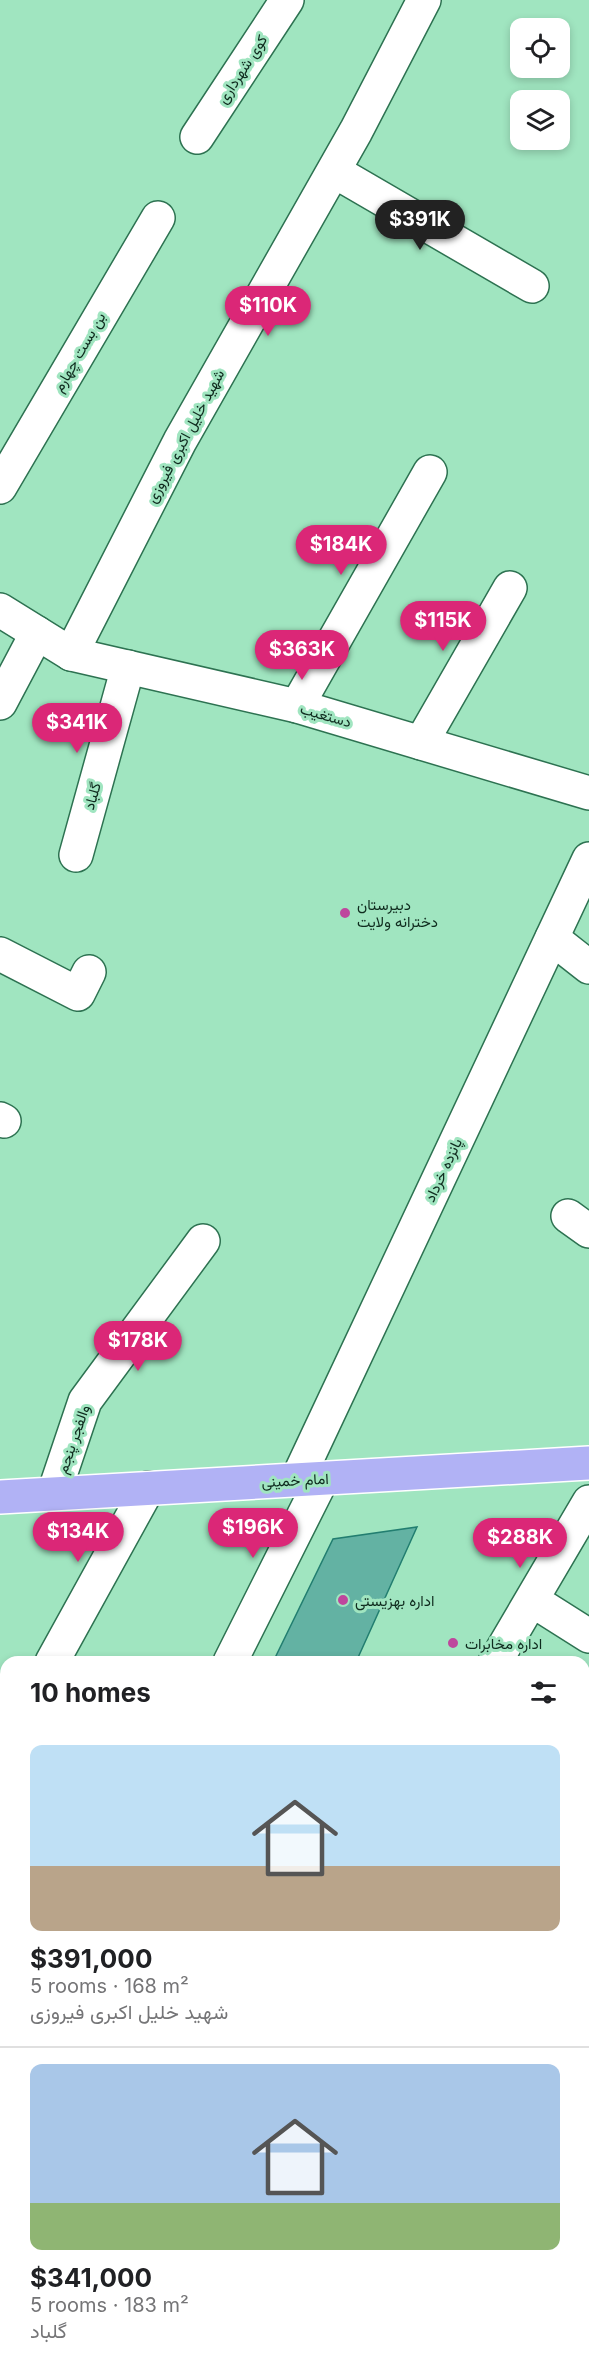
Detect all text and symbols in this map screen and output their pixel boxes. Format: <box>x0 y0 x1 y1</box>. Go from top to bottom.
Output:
map controls <box>510 18 570 150</box>
button: locate <box>510 18 570 78</box>
street label: کوی شهرداری <box>213 31 272 108</box>
button: layers <box>510 90 570 150</box>
pin: $391K <box>378 200 462 251</box>
text: $391K <box>389 207 451 231</box>
pin: $110K <box>226 286 310 337</box>
text: $110K <box>239 293 297 317</box>
street label: بن بست چهارم <box>49 309 110 396</box>
street label: شهید خلیل اکبری فیروزی <box>142 366 229 507</box>
pin: $184K <box>299 525 383 576</box>
text: $184K <box>310 532 372 556</box>
pin: $115K <box>401 601 485 652</box>
text: $115K <box>414 608 472 632</box>
pin: $363K <box>260 630 344 681</box>
text: $363K <box>269 637 335 661</box>
street label: دستغیب <box>298 699 354 731</box>
pin: $341K <box>35 703 119 754</box>
text: $341K <box>46 710 108 734</box>
street label: گلباد <box>79 780 105 812</box>
place label: دبیرستان دخترانه ولایت <box>357 895 438 931</box>
marker: دبیرستان دخترانه ولایت <box>338 906 352 920</box>
street label: پانزده خرداد <box>420 1135 467 1205</box>
pin: $178K <box>96 1321 180 1372</box>
text: $178K <box>108 1328 168 1352</box>
street label: والفجر پنجم <box>52 1402 95 1476</box>
street label: امام خمینی <box>261 1469 329 1492</box>
pin: $196K <box>211 1508 295 1559</box>
pin: $134K <box>36 1512 120 1563</box>
text: $196K <box>222 1515 284 1539</box>
pin: $288K <box>478 1518 562 1569</box>
text: $134K <box>47 1519 109 1543</box>
text: $288K <box>487 1525 553 1549</box>
place label: اداره بهزیستی <box>355 1591 434 1611</box>
marker: اداره بهزیستی <box>336 1593 350 1607</box>
place label: اداره مخابرات <box>465 1634 542 1653</box>
marker: اداره مخابرات <box>446 1636 460 1650</box>
icon: filters <box>527 1676 560 1709</box>
text: 10 homes <box>30 1677 151 1708</box>
icon: home <box>241 1784 349 1892</box>
text: $391,000 <box>30 1943 152 1974</box>
text: 5 rooms · 168 m² <box>30 1974 189 1998</box>
text: شهید خلیل اکبری فیروزی <box>30 2000 228 2024</box>
icon: home <box>241 2103 349 2211</box>
text: $341,000 <box>30 2262 152 2293</box>
text: 5 rooms · 183 m² <box>30 2293 189 2317</box>
text: گلباد <box>30 2319 67 2343</box>

